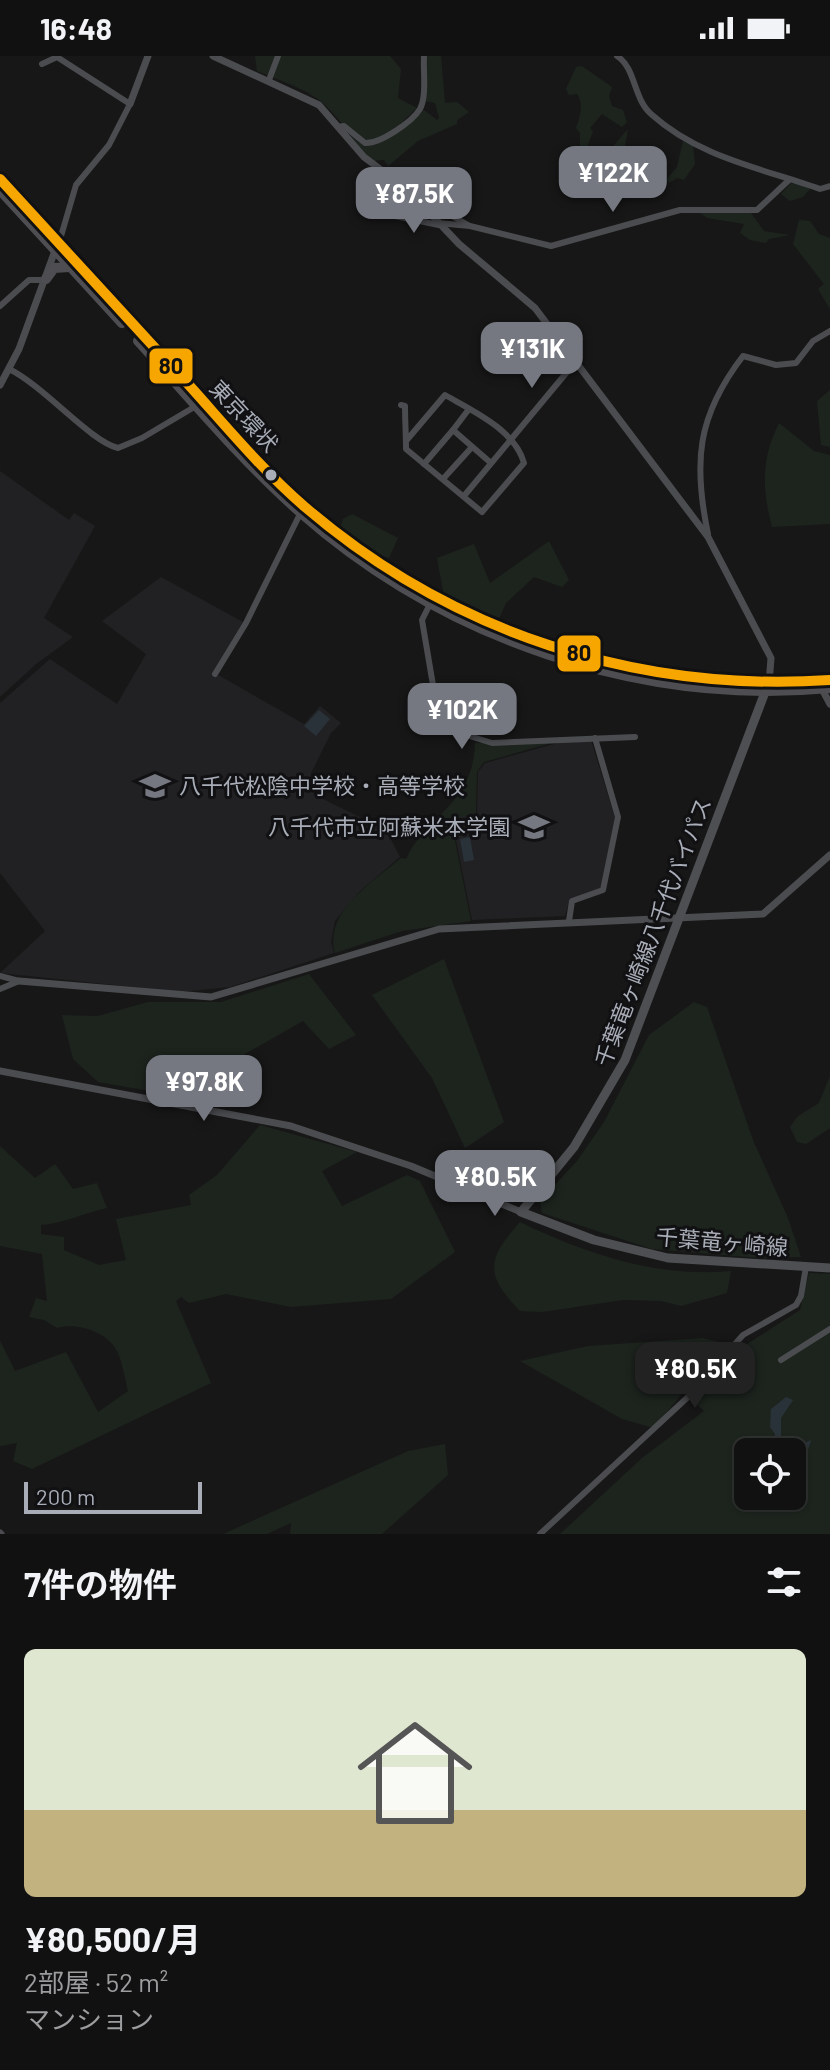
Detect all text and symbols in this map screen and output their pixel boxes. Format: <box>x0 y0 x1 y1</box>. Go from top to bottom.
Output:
text: 16:48 <box>40 10 112 46</box>
pin: ¥122K <box>557 146 669 214</box>
text: ¥122K <box>577 156 649 187</box>
pin: ¥87.5K <box>349 167 479 235</box>
text: ¥87.5K <box>374 177 454 208</box>
pin: ¥131K <box>476 322 588 390</box>
text: ¥131K <box>499 332 565 363</box>
line badge: 80 <box>148 347 194 385</box>
text: 80 <box>159 352 183 378</box>
street label: 東京環状 <box>205 374 284 456</box>
unlabelled marker <box>263 467 279 483</box>
line badge: 80 <box>556 634 602 673</box>
text: 80 <box>567 639 591 665</box>
pin: ¥102K <box>406 683 518 751</box>
text: ¥102K <box>426 693 498 724</box>
school or university icon: 八千代松陰中学校・高等学校 <box>138 769 172 803</box>
place label: 八千代松陰中学校・高等学校 <box>179 772 465 798</box>
street label: 千葉竜ヶ崎線八千代バイパス <box>589 794 715 1070</box>
school or university icon: 八千代市立阿蘇米本学園 <box>517 810 551 844</box>
place label: 八千代市立阿蘇米本学園 <box>268 813 510 839</box>
pin: ¥97.8K <box>139 1055 269 1123</box>
text: ¥97.8K <box>164 1065 244 1096</box>
pin: ¥80.5K <box>430 1150 560 1218</box>
text: ¥80.5K <box>453 1160 537 1191</box>
street label: 千葉竜ヶ崎線 <box>655 1222 789 1260</box>
pin: ¥80.5K <box>630 1342 760 1410</box>
text: ¥80.5K <box>653 1352 737 1383</box>
map controls <box>734 1438 806 1510</box>
button: locate <box>734 1438 806 1510</box>
scale bar <box>24 1478 202 1514</box>
text: 200 m <box>36 1483 95 1509</box>
icon: filters <box>762 1560 806 1604</box>
text: 7件の物件 <box>24 1563 177 1604</box>
icon: home <box>343 1701 487 1845</box>
text: ¥80,500/月 <box>24 1918 201 1959</box>
text: 2部屋 · 52 m² <box>24 1966 168 1997</box>
text: マンション <box>24 2003 154 2034</box>

